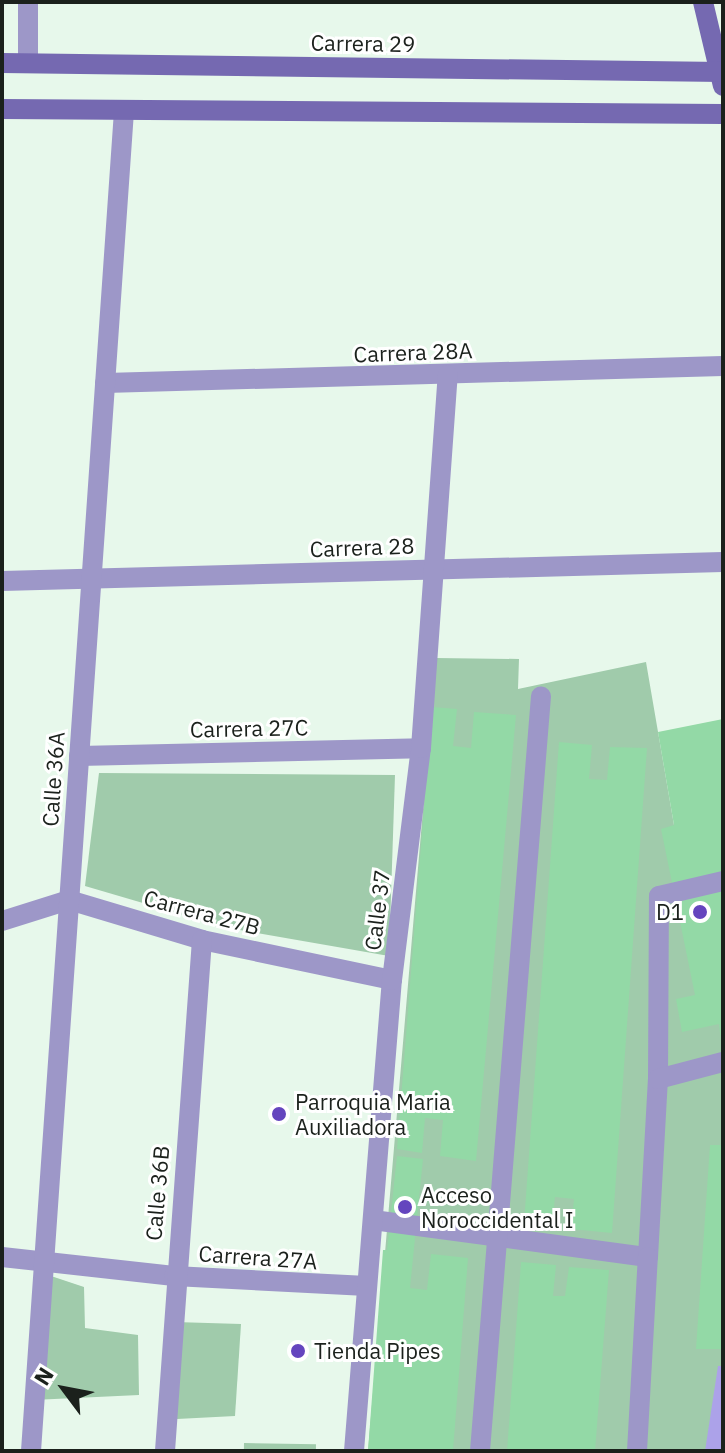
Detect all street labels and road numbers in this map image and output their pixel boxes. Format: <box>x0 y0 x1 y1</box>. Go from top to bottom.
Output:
street label: Carrera 29 <box>310 29 416 57</box>
street label: Carrera 28A <box>353 337 473 367</box>
street label: Carrera 28 <box>309 532 415 562</box>
street label: Carrera 27C <box>190 714 308 742</box>
street label: Calle 36A <box>37 731 69 827</box>
street label: Calle 37 <box>359 868 395 952</box>
street label: Carrera 27B <box>141 884 263 940</box>
street label: Calle 36B <box>140 1144 174 1242</box>
street label: Carrera 27A <box>198 1240 318 1274</box>

